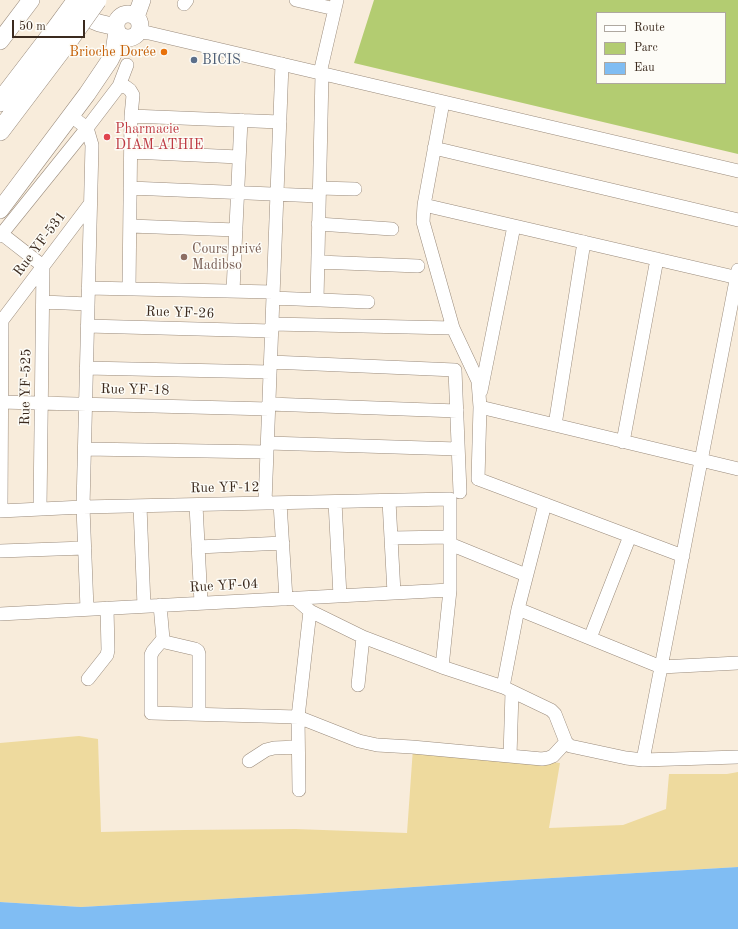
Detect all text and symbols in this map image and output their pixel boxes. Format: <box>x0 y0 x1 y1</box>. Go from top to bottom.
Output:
scale bar <box>14 12 87 38</box>
legend <box>596 12 726 84</box>
text: 50 m <box>19 21 46 33</box>
text: Route <box>634 22 665 34</box>
text: Parc <box>634 42 658 54</box>
place label: Brioche Dorée <box>69 44 156 60</box>
marker: Brioche Dorée <box>159 47 169 57</box>
place label: BICIS <box>202 52 241 68</box>
marker: BICIS <box>189 55 199 65</box>
text: Eau <box>634 62 655 74</box>
place label: Pharmacie DIAM ATHIE <box>115 121 203 154</box>
marker: Pharmacie DIAM ATHIE <box>102 132 112 142</box>
street label: Rue YF-531 <box>10 208 70 280</box>
place label: Cours privé Madibso <box>192 241 261 274</box>
marker: Cours privé Madibso <box>179 252 189 262</box>
street label: Rue YF-26 <box>145 303 215 323</box>
street label: Rue YF-525 <box>17 348 35 426</box>
street label: Rue YF-18 <box>100 381 170 399</box>
street label: Rue YF-12 <box>190 479 260 497</box>
street label: Rue YF-04 <box>189 576 259 596</box>

